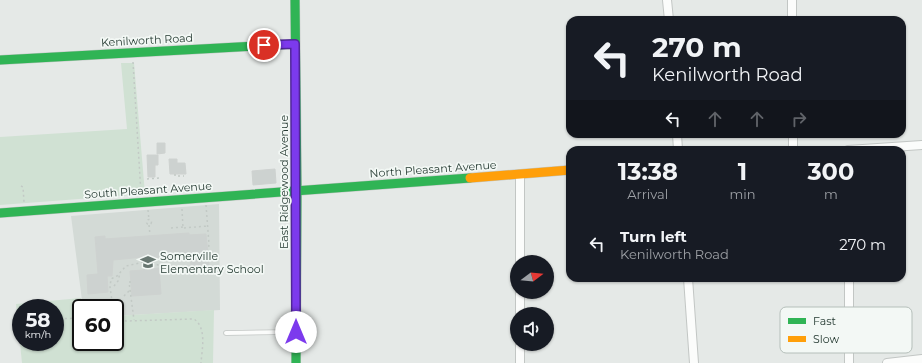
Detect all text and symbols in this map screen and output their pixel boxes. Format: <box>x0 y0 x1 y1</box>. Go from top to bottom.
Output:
pin <box>247 28 281 62</box>
text: 270 m <box>652 30 742 64</box>
street label: Kenilworth Road <box>101 31 193 49</box>
icon: left <box>586 32 638 84</box>
icon: arrive <box>253 34 275 56</box>
text: Kenilworth Road <box>652 64 803 86</box>
icon: left <box>662 108 684 130</box>
icon: ahead <box>704 108 726 130</box>
icon: ahead <box>746 108 768 130</box>
icon: right <box>788 108 810 130</box>
street label: East Ridgewood Avenue <box>277 115 291 249</box>
text: 13:38 <box>618 157 678 186</box>
text: 1 <box>738 157 747 186</box>
text: 300 <box>807 157 854 186</box>
street label: North Pleasant Avenue <box>369 158 497 180</box>
street label: South Pleasant Avenue <box>84 179 213 201</box>
text: Arrival <box>627 186 668 202</box>
text: min <box>730 186 756 202</box>
text: m <box>824 186 838 202</box>
text: Turn left <box>620 227 687 246</box>
icon: left <box>586 233 608 255</box>
text: 270 m <box>839 235 886 254</box>
text: Kenilworth Road <box>620 246 729 262</box>
place label: Somerville Elementary School <box>160 249 264 276</box>
school or university icon: Somerville Elementary School <box>139 253 157 271</box>
north arrow <box>510 255 554 299</box>
map controls <box>510 255 554 351</box>
speed limit sign: 60 <box>72 299 124 351</box>
button: sound <box>510 307 554 351</box>
legend <box>780 307 912 353</box>
text: 58 <box>25 308 51 332</box>
position arrow <box>275 311 317 353</box>
text: Fast <box>813 314 837 328</box>
text: km/h <box>25 328 51 341</box>
text: Slow <box>813 332 839 346</box>

